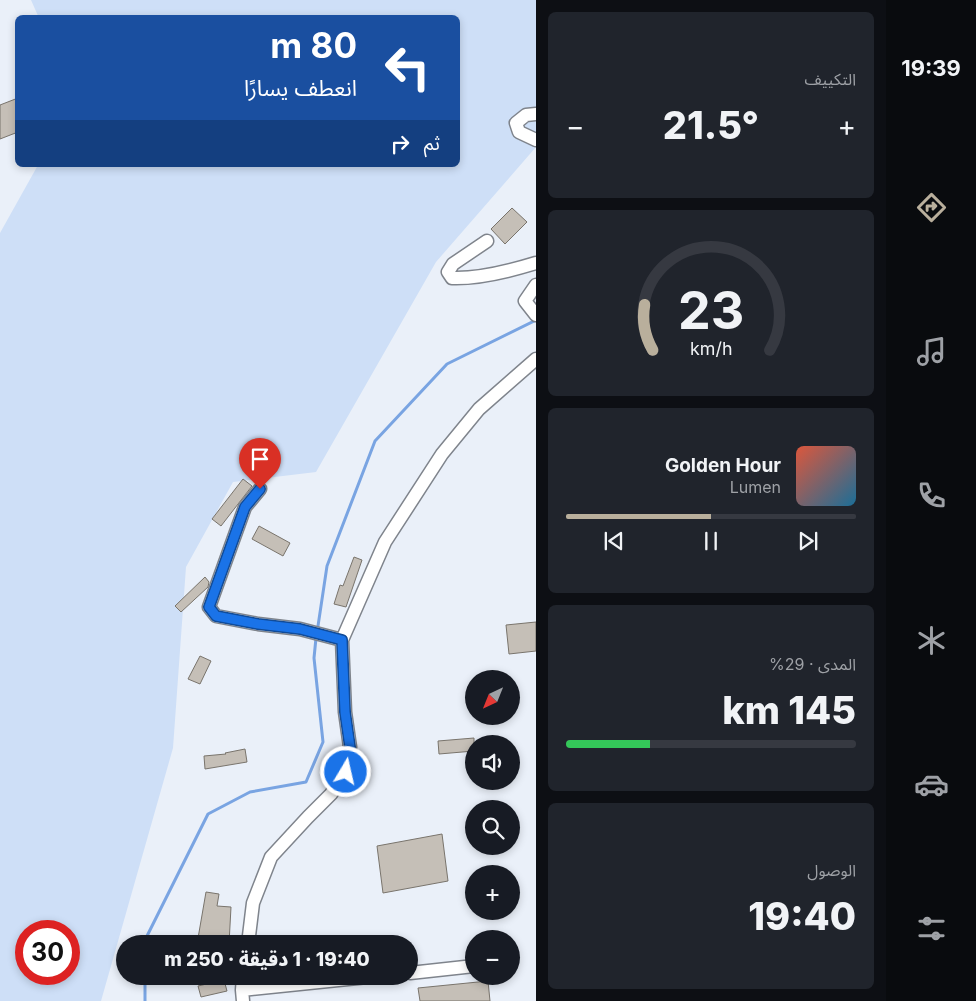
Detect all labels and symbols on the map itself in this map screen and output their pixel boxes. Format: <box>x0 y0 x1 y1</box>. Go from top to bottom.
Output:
pin <box>239 438 281 489</box>
north arrow <box>465 670 520 725</box>
position arrow <box>319 745 371 797</box>
speed limit sign: 30 <box>15 920 80 985</box>

